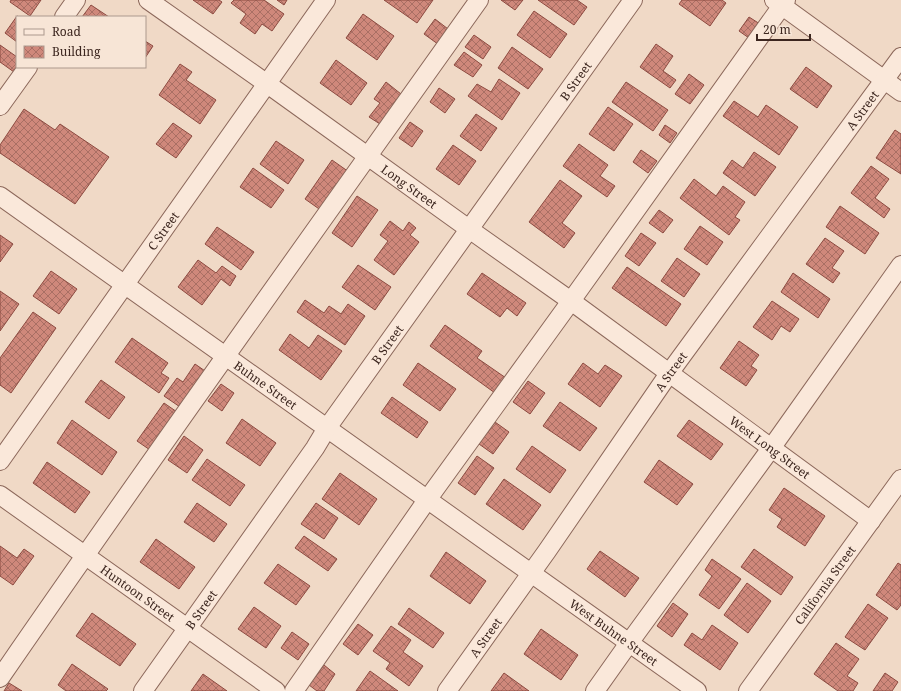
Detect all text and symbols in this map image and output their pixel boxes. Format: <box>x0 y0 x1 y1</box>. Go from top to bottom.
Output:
legend <box>16 16 146 68</box>
scale bar <box>757 16 810 42</box>
text: 20 m <box>763 21 791 38</box>
text: Road <box>52 23 82 40</box>
text: Building <box>52 43 101 60</box>
street label: B Street <box>555 58 595 104</box>
street label: A Street <box>842 87 882 133</box>
street label: Long Street <box>378 160 441 212</box>
street label: C Street <box>143 208 182 254</box>
street label: B Street <box>367 321 407 367</box>
street label: A Street <box>651 348 691 395</box>
street label: Buhne Street <box>231 356 301 413</box>
street label: West Long Street <box>726 412 814 482</box>
street label: California Street <box>790 542 859 628</box>
street label: Huntoon Street <box>97 561 178 625</box>
street label: B Street <box>181 586 221 632</box>
street label: West Buhne Street <box>566 595 662 669</box>
street label: A Street <box>465 614 505 661</box>

